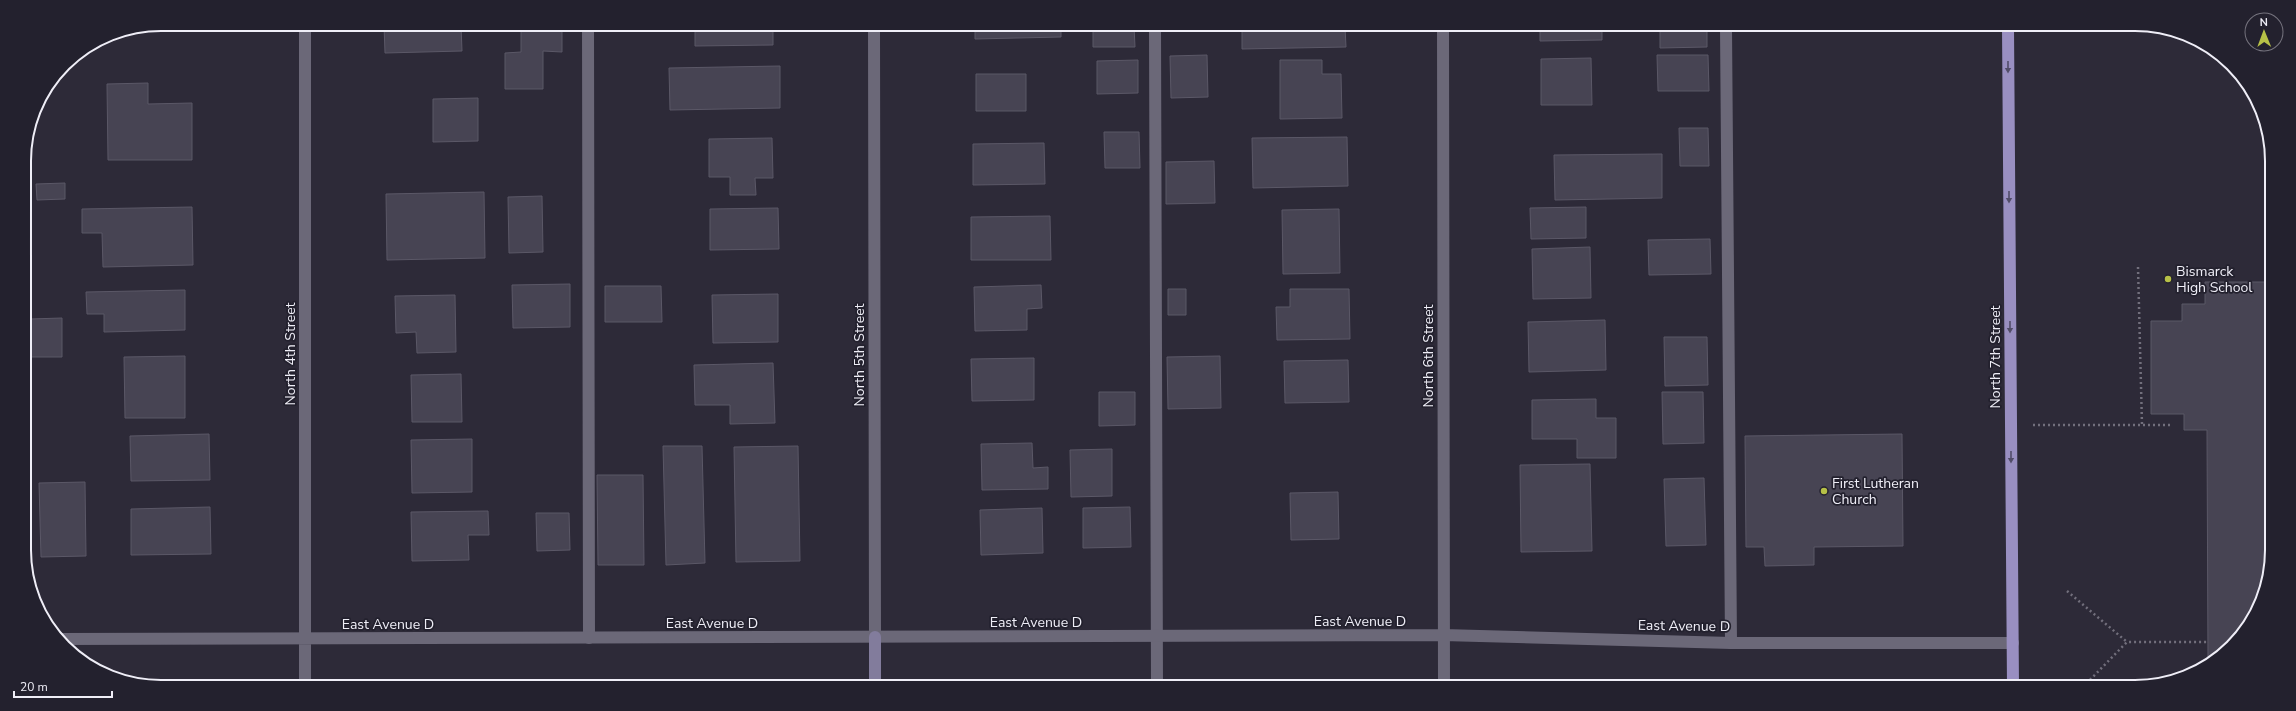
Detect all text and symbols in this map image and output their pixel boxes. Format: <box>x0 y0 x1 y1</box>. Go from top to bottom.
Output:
north arrow <box>2244 12 2284 52</box>
text: N <box>2260 15 2268 30</box>
one-way arrow <box>2005 61 2011 74</box>
one-way arrow <box>2006 191 2012 204</box>
place label: Bismarck High School <box>2176 262 2253 297</box>
marker: Bismarck High School <box>2163 274 2173 284</box>
street label: North 4th Street <box>281 302 300 406</box>
street label: North 5th Street <box>850 303 869 407</box>
street label: North 6th Street <box>1419 304 1438 408</box>
street label: North 7th Street <box>1986 305 2005 409</box>
one-way arrow <box>2007 321 2013 334</box>
one-way arrow <box>2008 451 2014 464</box>
place label: First Lutheran Church <box>1832 474 1919 509</box>
marker: First Lutheran Church <box>1819 486 1829 496</box>
street label: East Avenue D <box>1314 612 1406 631</box>
street label: East Avenue D <box>990 613 1082 632</box>
street label: East Avenue D <box>666 614 758 633</box>
street label: East Avenue D <box>342 615 434 634</box>
street label: East Avenue D <box>1638 616 1730 636</box>
scale bar <box>14 673 112 699</box>
text: 20 m <box>20 679 48 695</box>

